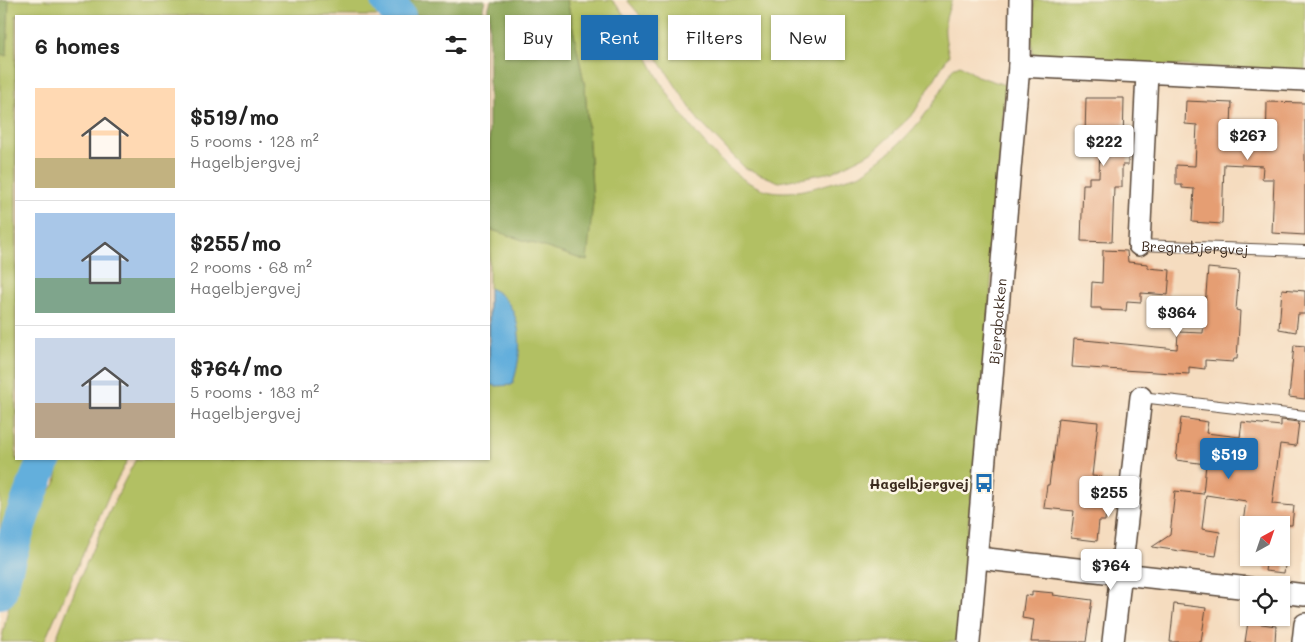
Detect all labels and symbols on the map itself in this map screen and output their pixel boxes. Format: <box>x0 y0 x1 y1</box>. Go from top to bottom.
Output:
pin: $267 <box>1218 119 1278 161</box>
pin: $222 <box>1074 124 1134 167</box>
street label: Bregnebjergvej <box>1141 236 1249 258</box>
street label: Bjergbakken <box>984 277 1010 365</box>
pin: $364 <box>1147 296 1207 338</box>
pin: $519 <box>1199 438 1259 480</box>
bus stop icon: Hagelbjergvej <box>973 472 995 494</box>
place label: Hagelbjergvej <box>869 474 969 493</box>
pin: $255 <box>1079 476 1139 518</box>
north arrow <box>1240 516 1290 566</box>
pin: $764 <box>1081 548 1141 591</box>

